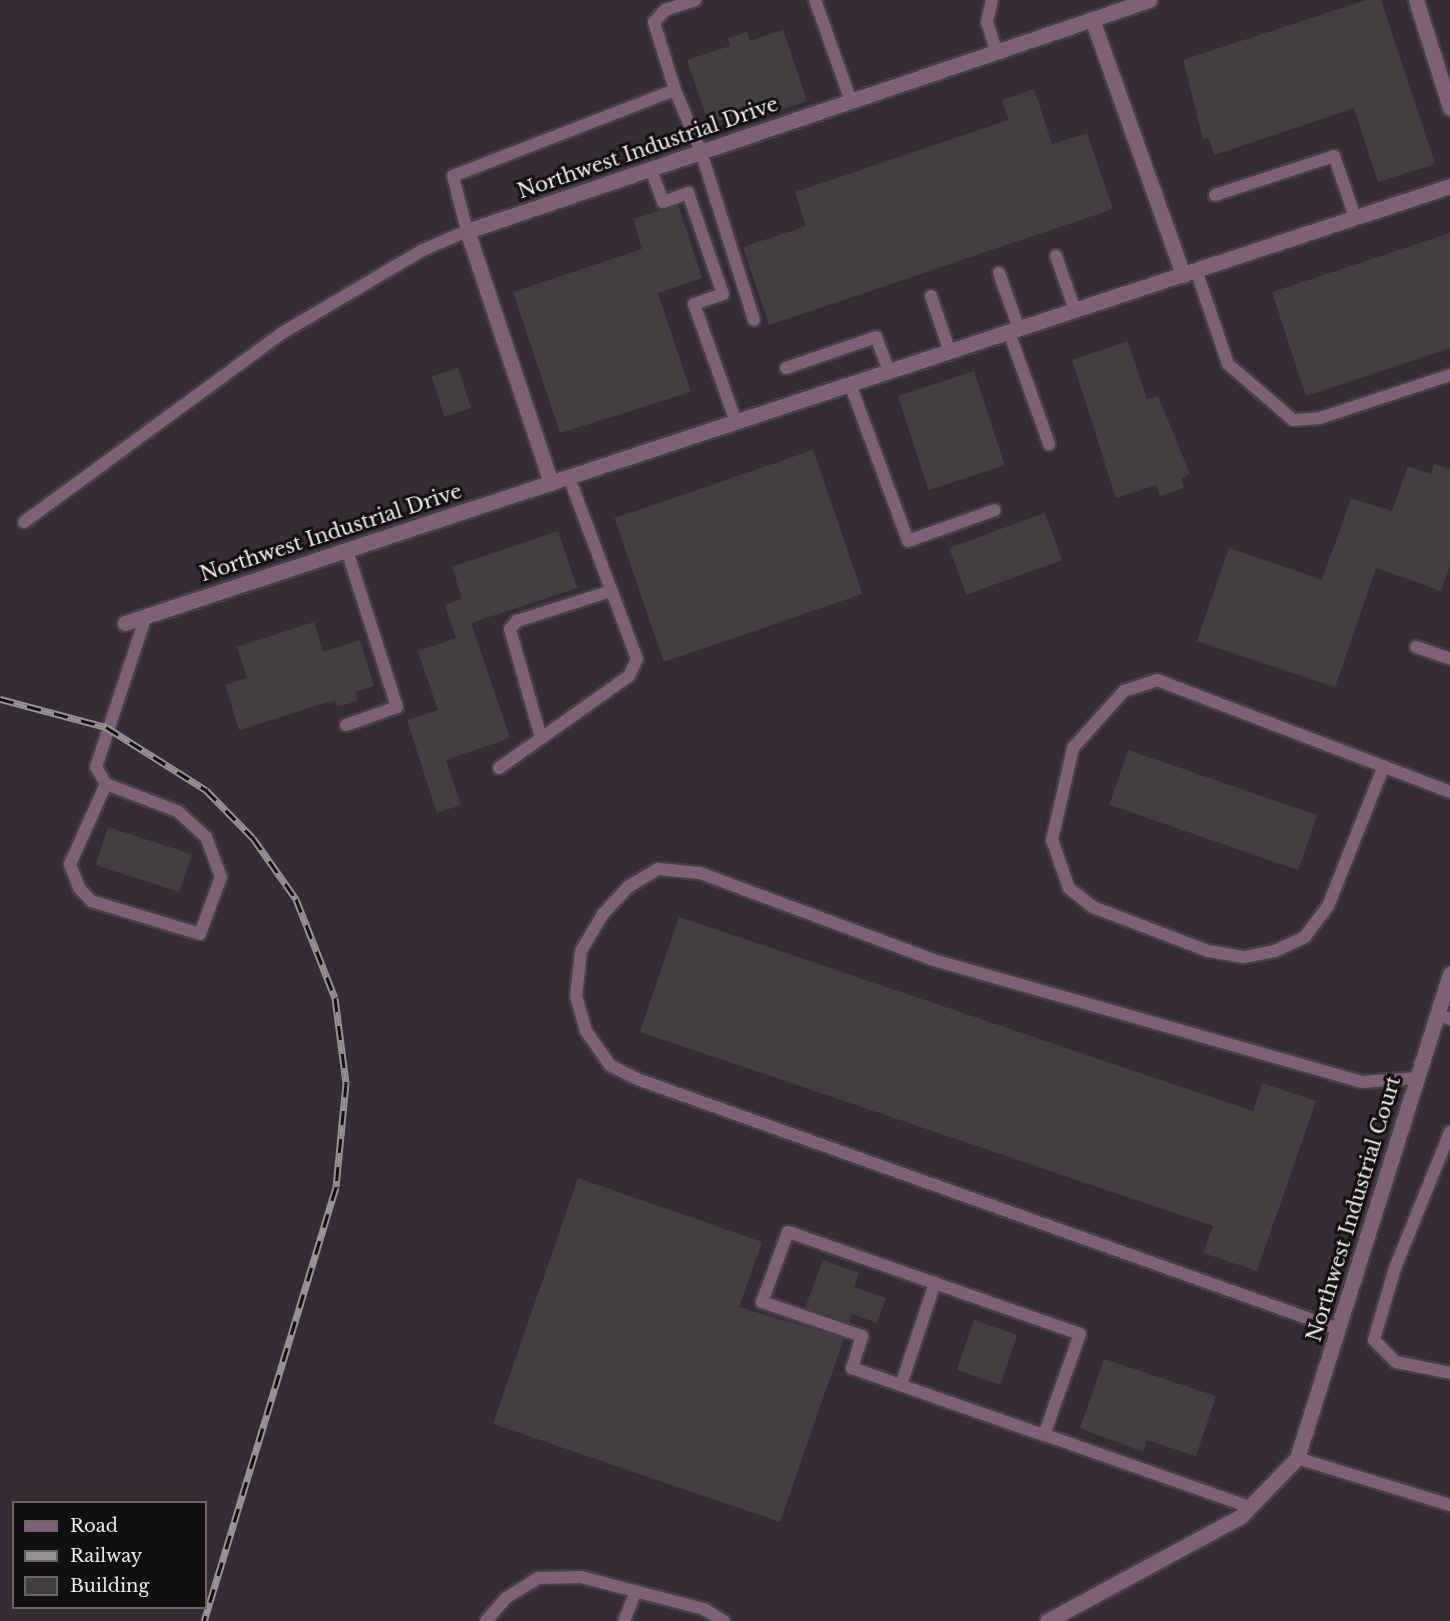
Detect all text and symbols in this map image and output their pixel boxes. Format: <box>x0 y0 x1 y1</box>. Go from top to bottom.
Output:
street label: Northwest Industrial Drive <box>515 92 781 204</box>
street label: Northwest Industrial Drive <box>197 479 465 587</box>
street label: Northwest Industrial Court <box>1302 1073 1406 1345</box>
legend <box>12 1501 207 1609</box>
text: Road <box>70 1515 118 1537</box>
text: Railway <box>70 1545 142 1567</box>
text: Building <box>70 1575 149 1597</box>

